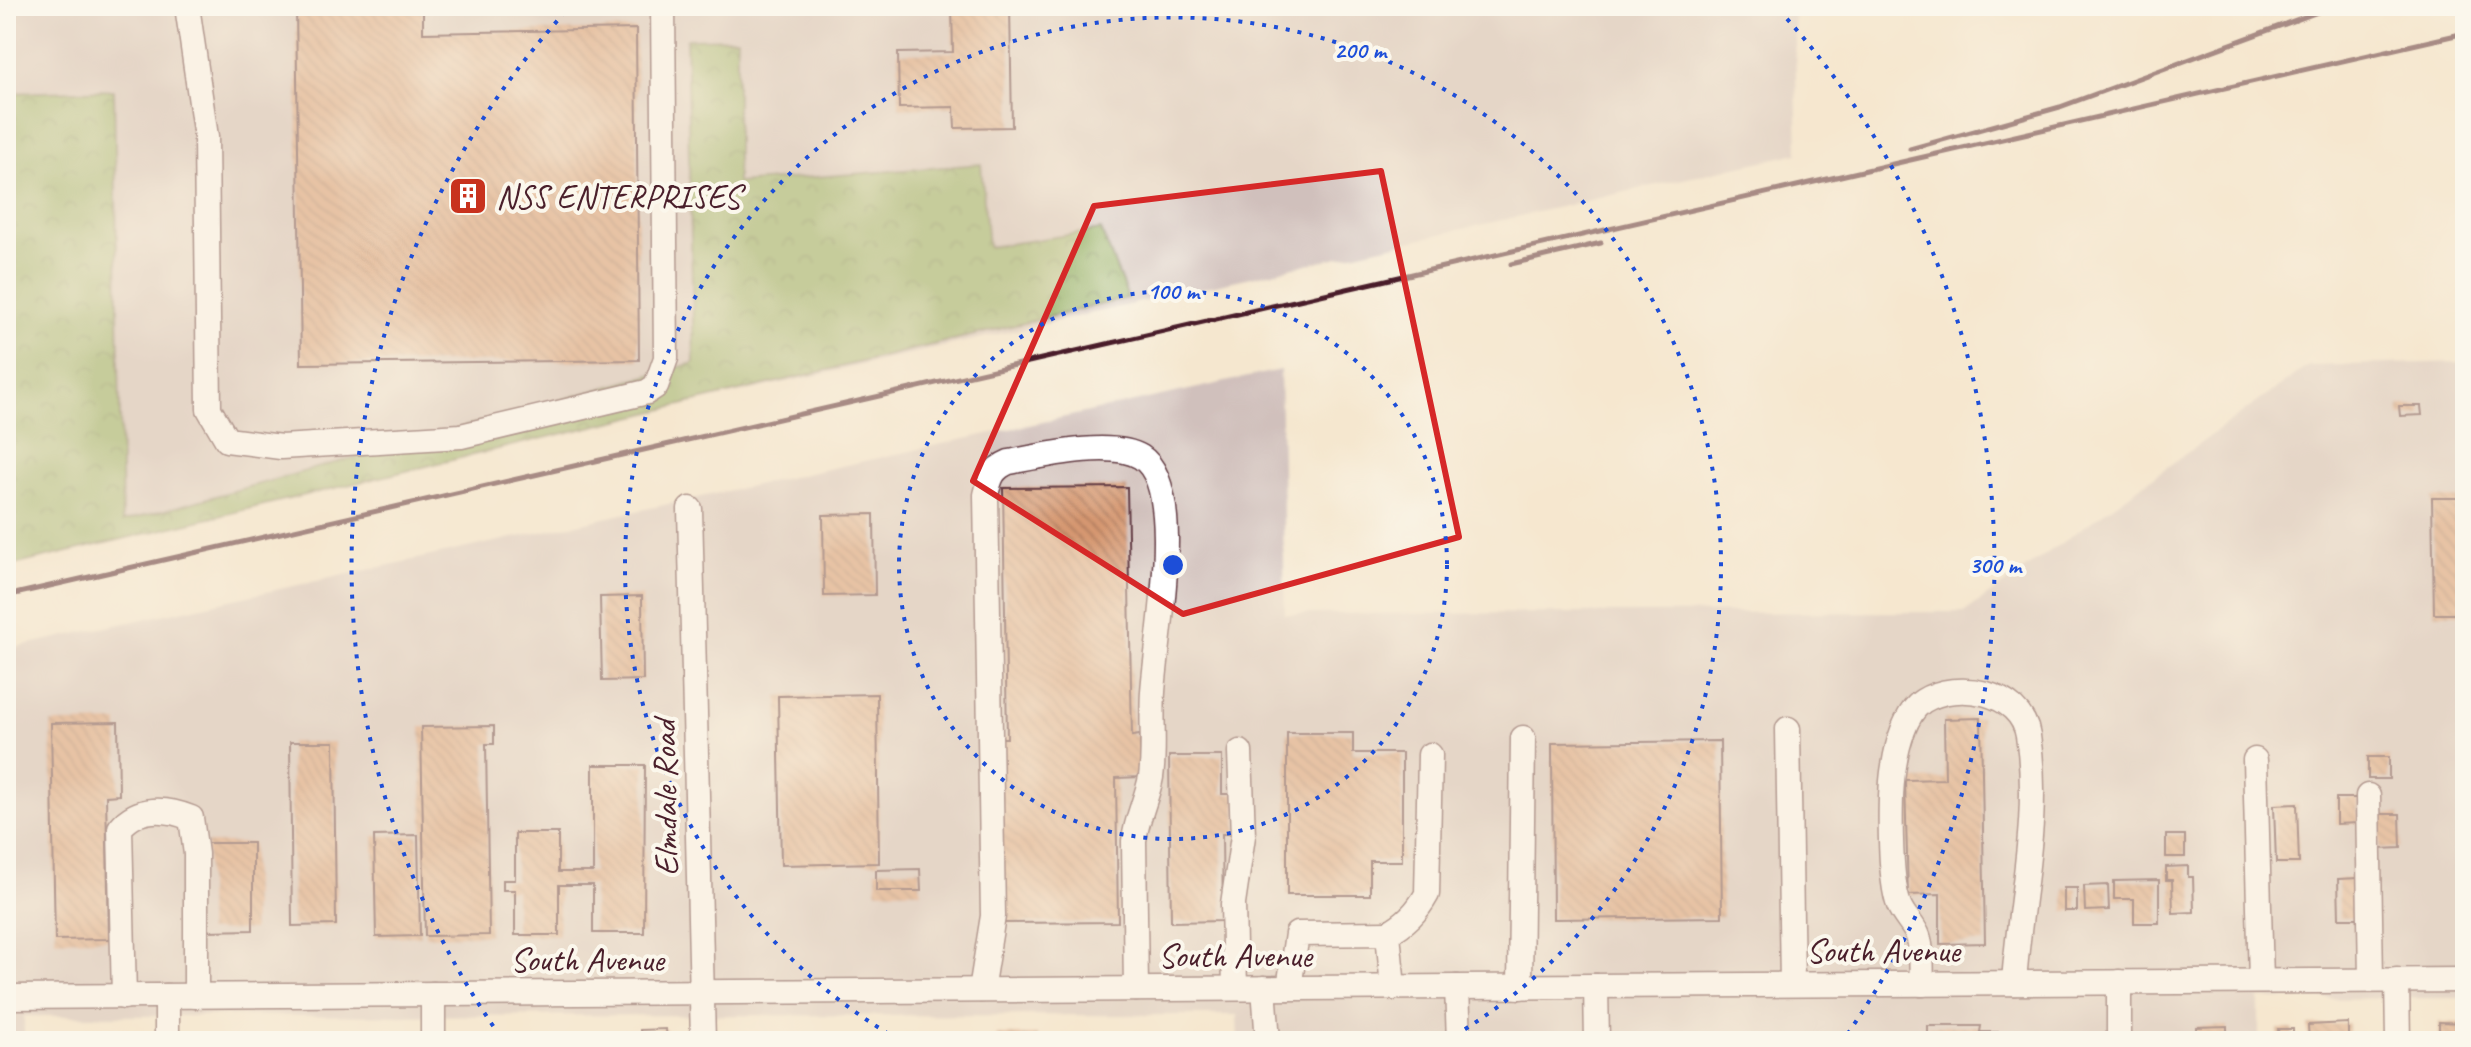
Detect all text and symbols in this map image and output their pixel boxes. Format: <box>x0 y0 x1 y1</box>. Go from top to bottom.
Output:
text: 200 m <box>1334 35 1388 65</box>
building icon: NSS ENTERPRISES <box>447 175 489 217</box>
place label: NSS ENTERPRISES <box>496 175 747 218</box>
text: 100 m <box>1147 276 1201 306</box>
text: 300 m <box>1969 550 2023 580</box>
centre of rings <box>1159 551 1187 579</box>
street label: Elmdale Road <box>642 714 688 876</box>
street label: South Avenue <box>1806 929 1962 972</box>
street label: South Avenue <box>1158 934 1314 977</box>
street label: South Avenue <box>510 938 666 981</box>

